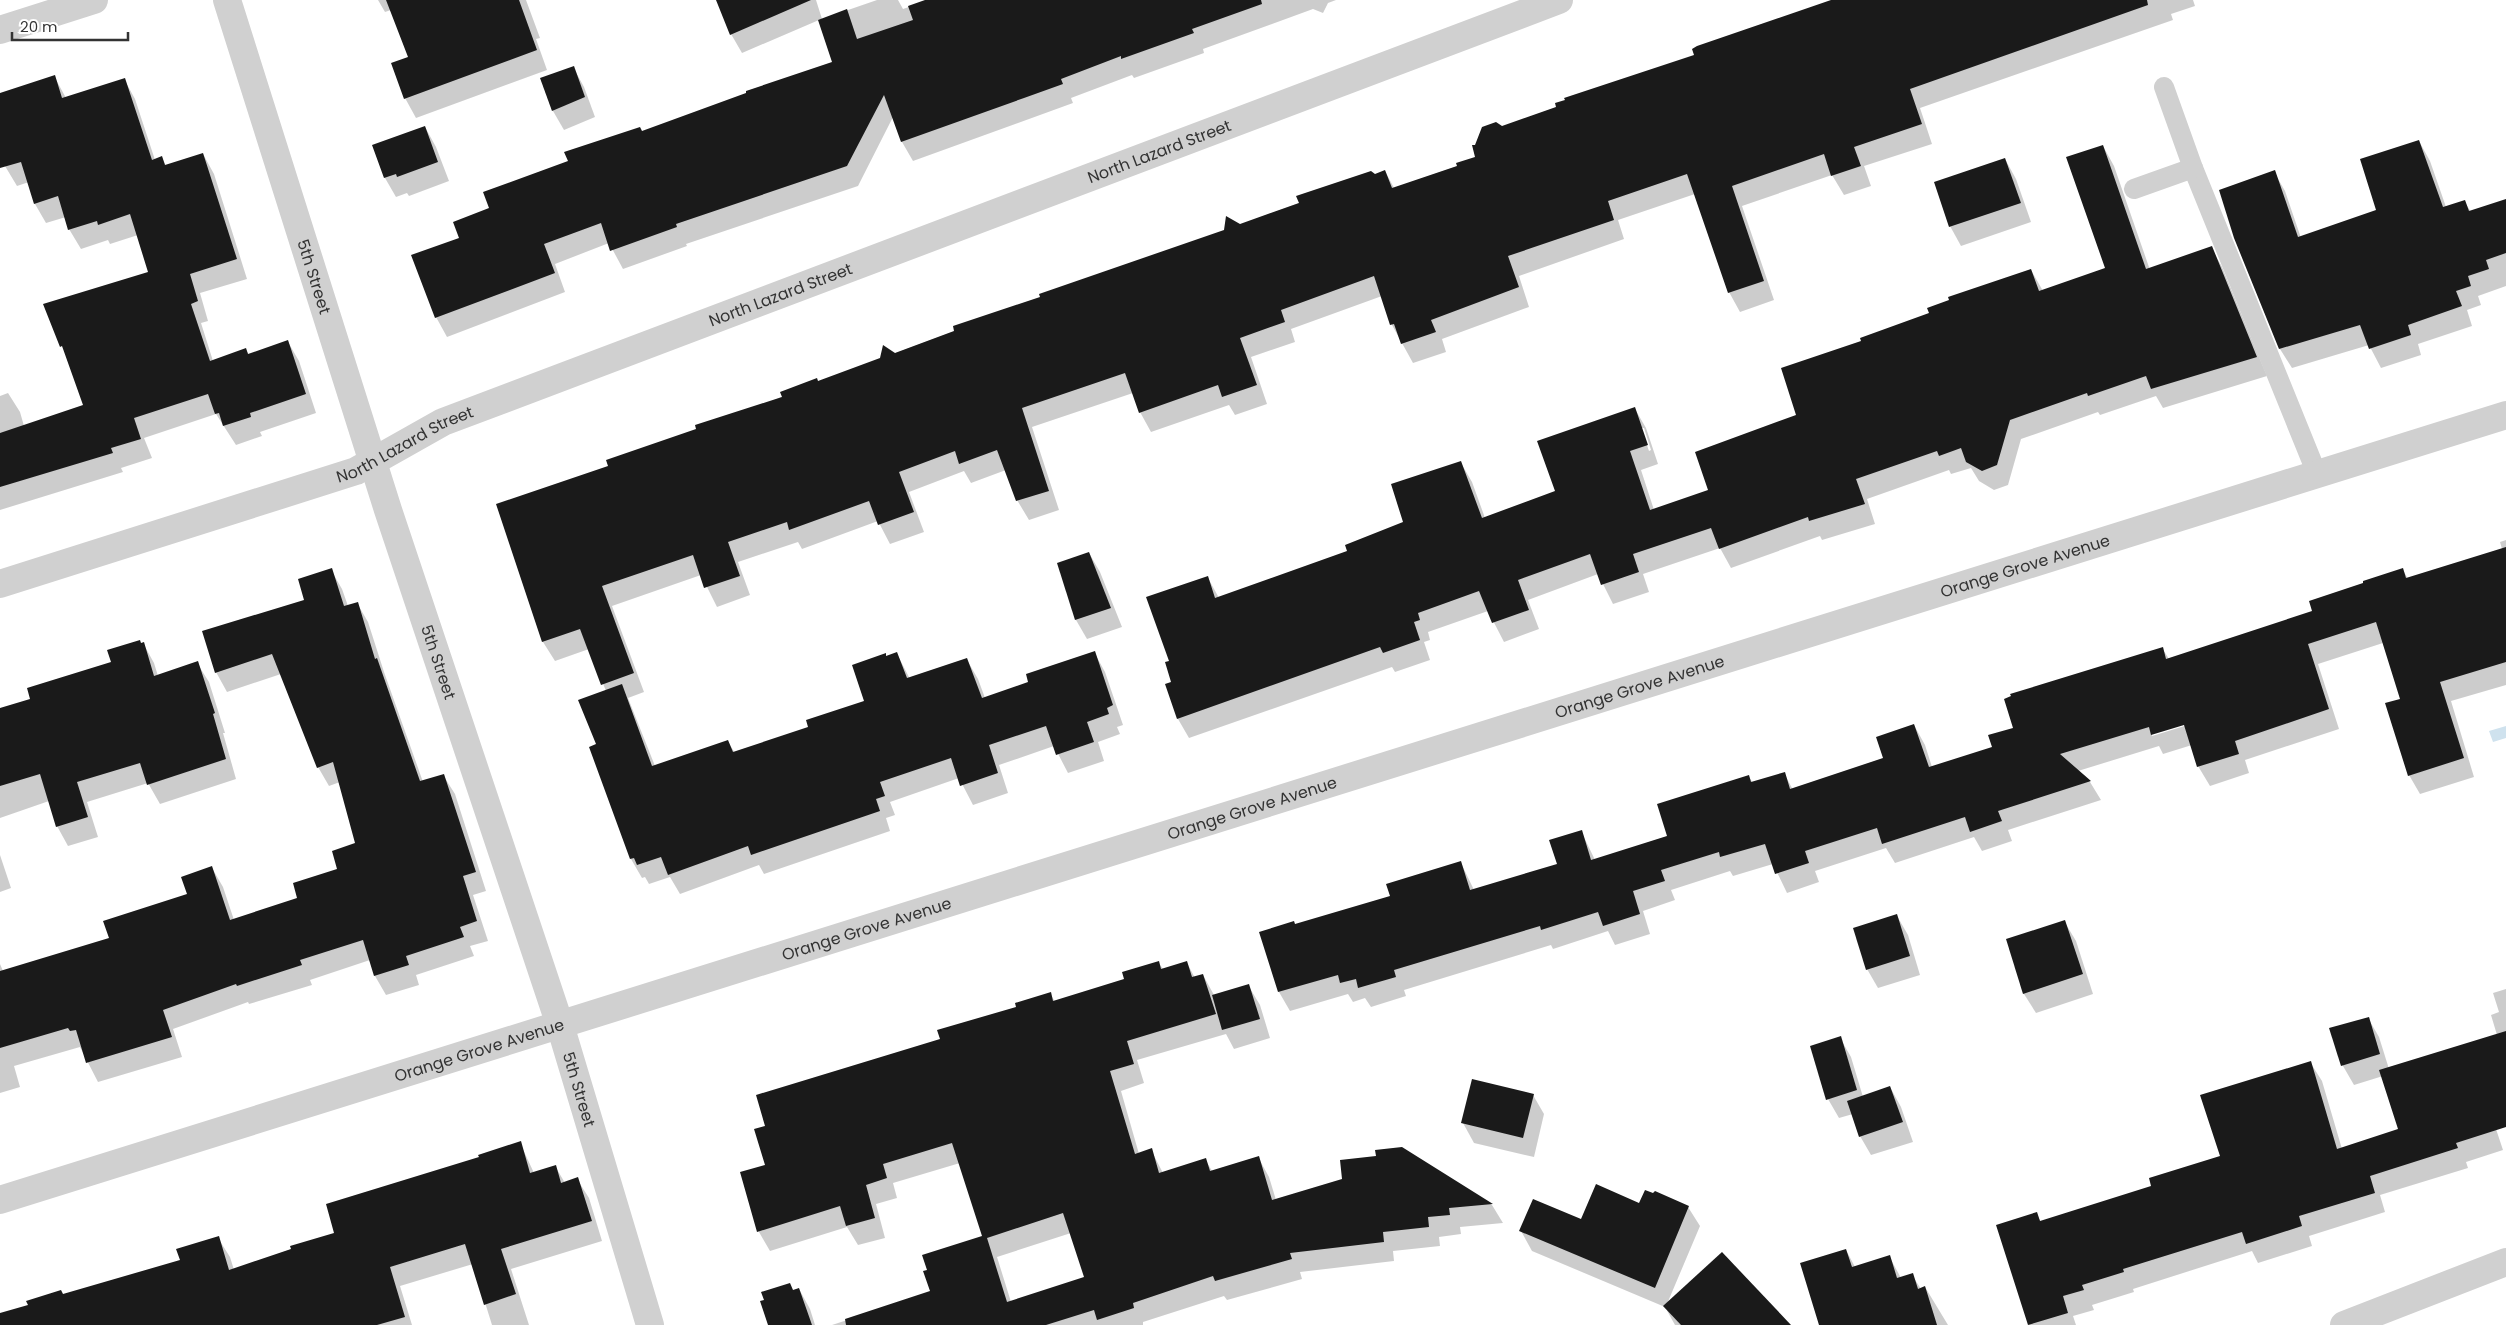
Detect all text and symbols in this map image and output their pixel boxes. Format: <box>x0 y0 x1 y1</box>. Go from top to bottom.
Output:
scale bar <box>12 10 129 42</box>
text: 20 m <box>20 16 58 37</box>
street label: North Lazard Street <box>1084 114 1234 189</box>
street label: 5th Street <box>291 236 336 317</box>
street label: North Lazard Street <box>706 257 856 332</box>
street label: North Lazard Street <box>333 401 477 489</box>
street label: Orange Grove Avenue <box>1937 529 2113 604</box>
street label: 5th Street <box>415 622 461 703</box>
street label: Orange Grove Avenue <box>1552 650 1727 724</box>
street label: Orange Grove Avenue <box>1164 771 1340 846</box>
street label: Orange Grove Avenue <box>779 892 954 966</box>
street label: Orange Grove Avenue <box>391 1013 567 1088</box>
street label: 5th Street <box>557 1049 601 1130</box>

